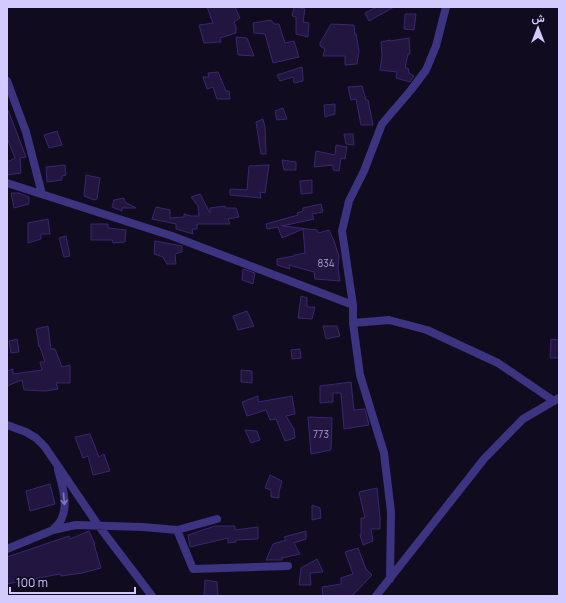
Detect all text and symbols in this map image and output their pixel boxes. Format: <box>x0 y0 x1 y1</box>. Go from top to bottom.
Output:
north arrow <box>518 8 558 48</box>
text: ش <box>531 10 545 25</box>
house number: 834 <box>317 256 335 270</box>
house number: 773 <box>313 427 329 441</box>
one-way arrow <box>60 492 67 505</box>
scale bar <box>10 569 135 595</box>
text: 100 m <box>16 574 48 591</box>

